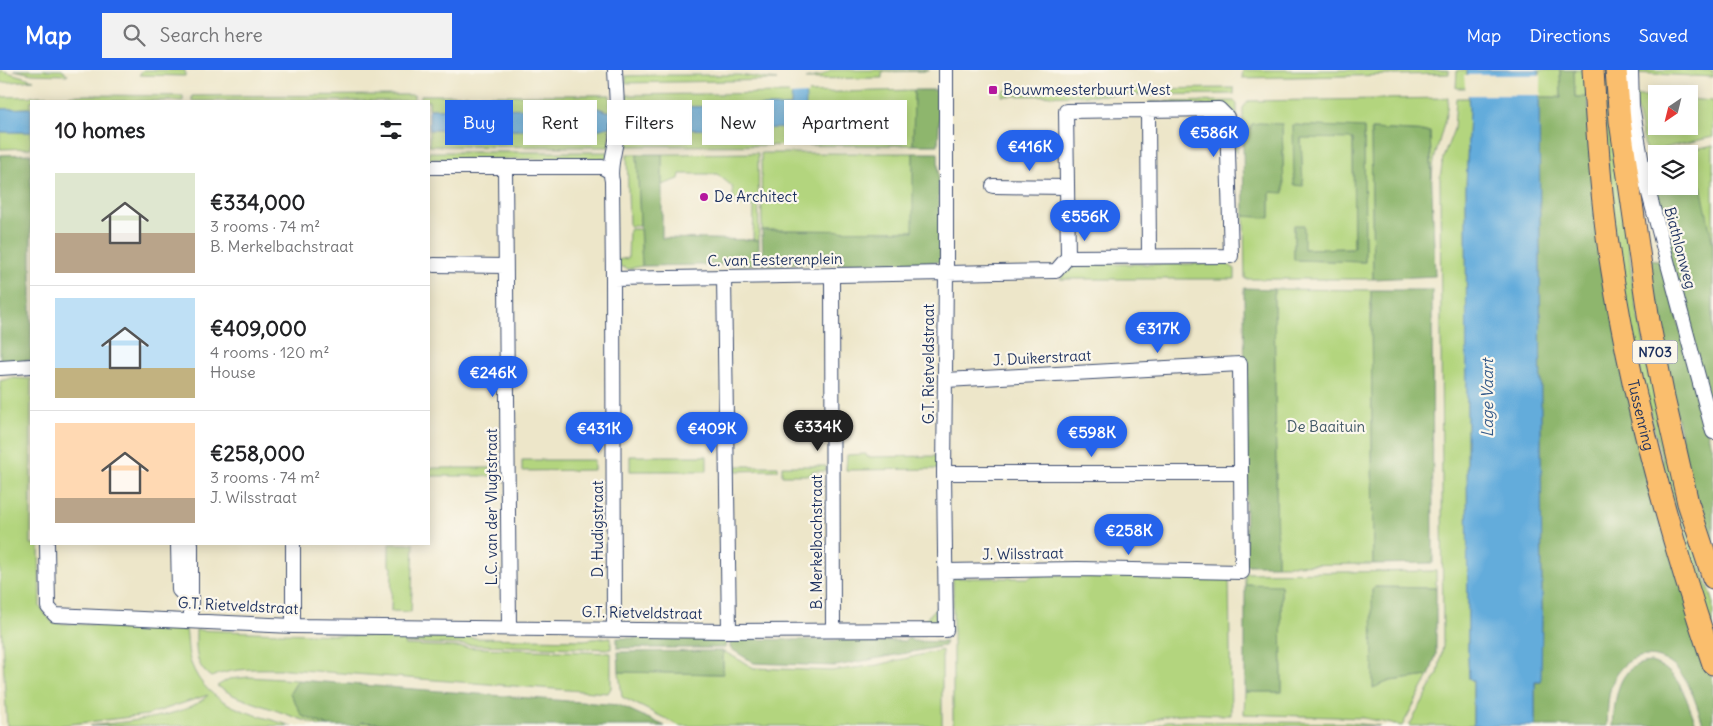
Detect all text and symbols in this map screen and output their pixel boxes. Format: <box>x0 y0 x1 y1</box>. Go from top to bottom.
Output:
search box <box>102 13 452 58</box>
text: Map <box>25 20 72 50</box>
icon: search <box>120 21 148 49</box>
text: Search here <box>160 23 263 47</box>
text: Map <box>1466 24 1501 47</box>
text: Directions <box>1529 24 1611 47</box>
text: Saved <box>1639 24 1688 47</box>
place label: Bouwmeesterbuurt West <box>1003 80 1171 99</box>
marker: Bouwmeesterbuurt West <box>987 84 999 96</box>
north arrow <box>1648 85 1698 135</box>
map controls <box>1648 85 1698 195</box>
chip: Buy <box>445 100 513 145</box>
chip: Rent <box>523 100 597 145</box>
chip: Filters <box>607 100 692 145</box>
chip: New <box>702 100 774 145</box>
chip: Apartment <box>784 100 907 145</box>
icon: filters <box>377 116 405 144</box>
pin: €586K <box>1179 116 1249 158</box>
text: 10 homes <box>55 117 145 144</box>
text: €586K <box>1190 122 1238 142</box>
pin: €416K <box>995 129 1065 172</box>
text: €416K <box>1008 136 1052 156</box>
button: layers <box>1648 145 1698 195</box>
place label: De Architect <box>714 187 797 206</box>
text: €334,000 <box>210 189 305 216</box>
marker: De Architect <box>698 191 710 203</box>
icon: home <box>95 193 155 253</box>
pin: €556K <box>1050 200 1120 242</box>
street label: Biathlonweg <box>1660 205 1701 291</box>
text: €556K <box>1061 206 1109 226</box>
text: 3 rooms · 74 m² <box>210 216 320 236</box>
text: B. Merkelbachstraat <box>210 236 354 256</box>
street label: C. van Eesterenplein <box>707 249 843 270</box>
street label: G.T. Rietveldstraat <box>919 304 938 424</box>
pin: €317K <box>1123 312 1193 354</box>
text: €409,000 <box>210 315 307 342</box>
icon: home <box>95 318 155 378</box>
text: €317K <box>1136 318 1180 338</box>
road number: N703 <box>1632 340 1678 364</box>
text: 4 rooms · 120 m² <box>210 342 329 362</box>
street label: J. Duikerstraat <box>992 345 1092 370</box>
pin: €246K <box>458 356 528 398</box>
water label: Lage Vaart <box>1477 356 1497 437</box>
text: House <box>210 362 256 382</box>
text: €246K <box>469 362 517 382</box>
street label: Tussenring <box>1624 378 1659 453</box>
pin: €334K <box>783 410 853 452</box>
pin: €431K <box>564 412 634 454</box>
pin: €409K <box>677 412 747 454</box>
text: €334K <box>794 416 842 436</box>
pin: €598K <box>1057 416 1127 458</box>
park label: De Baaituin <box>1287 417 1366 436</box>
text: €431K <box>577 418 621 438</box>
text: €409K <box>688 418 736 438</box>
text: €598K <box>1068 422 1116 442</box>
street label: L.C. van der Vlugtstraat <box>482 429 501 585</box>
text: €258,000 <box>210 440 305 467</box>
icon: home <box>95 443 155 503</box>
text: 3 rooms · 74 m² <box>210 467 320 487</box>
street label: B. Merkelbachstraat <box>807 475 826 609</box>
street label: D. Hudigstraat <box>588 480 607 578</box>
text: J. Wilsstraat <box>210 487 297 507</box>
pin: €258K <box>1094 514 1164 556</box>
text: €258K <box>1105 520 1153 540</box>
street label: J. Wilsstraat <box>982 543 1064 564</box>
street label: G.T. Rietveldstraat <box>177 593 299 618</box>
street label: G.T. Rietveldstraat <box>581 602 703 623</box>

